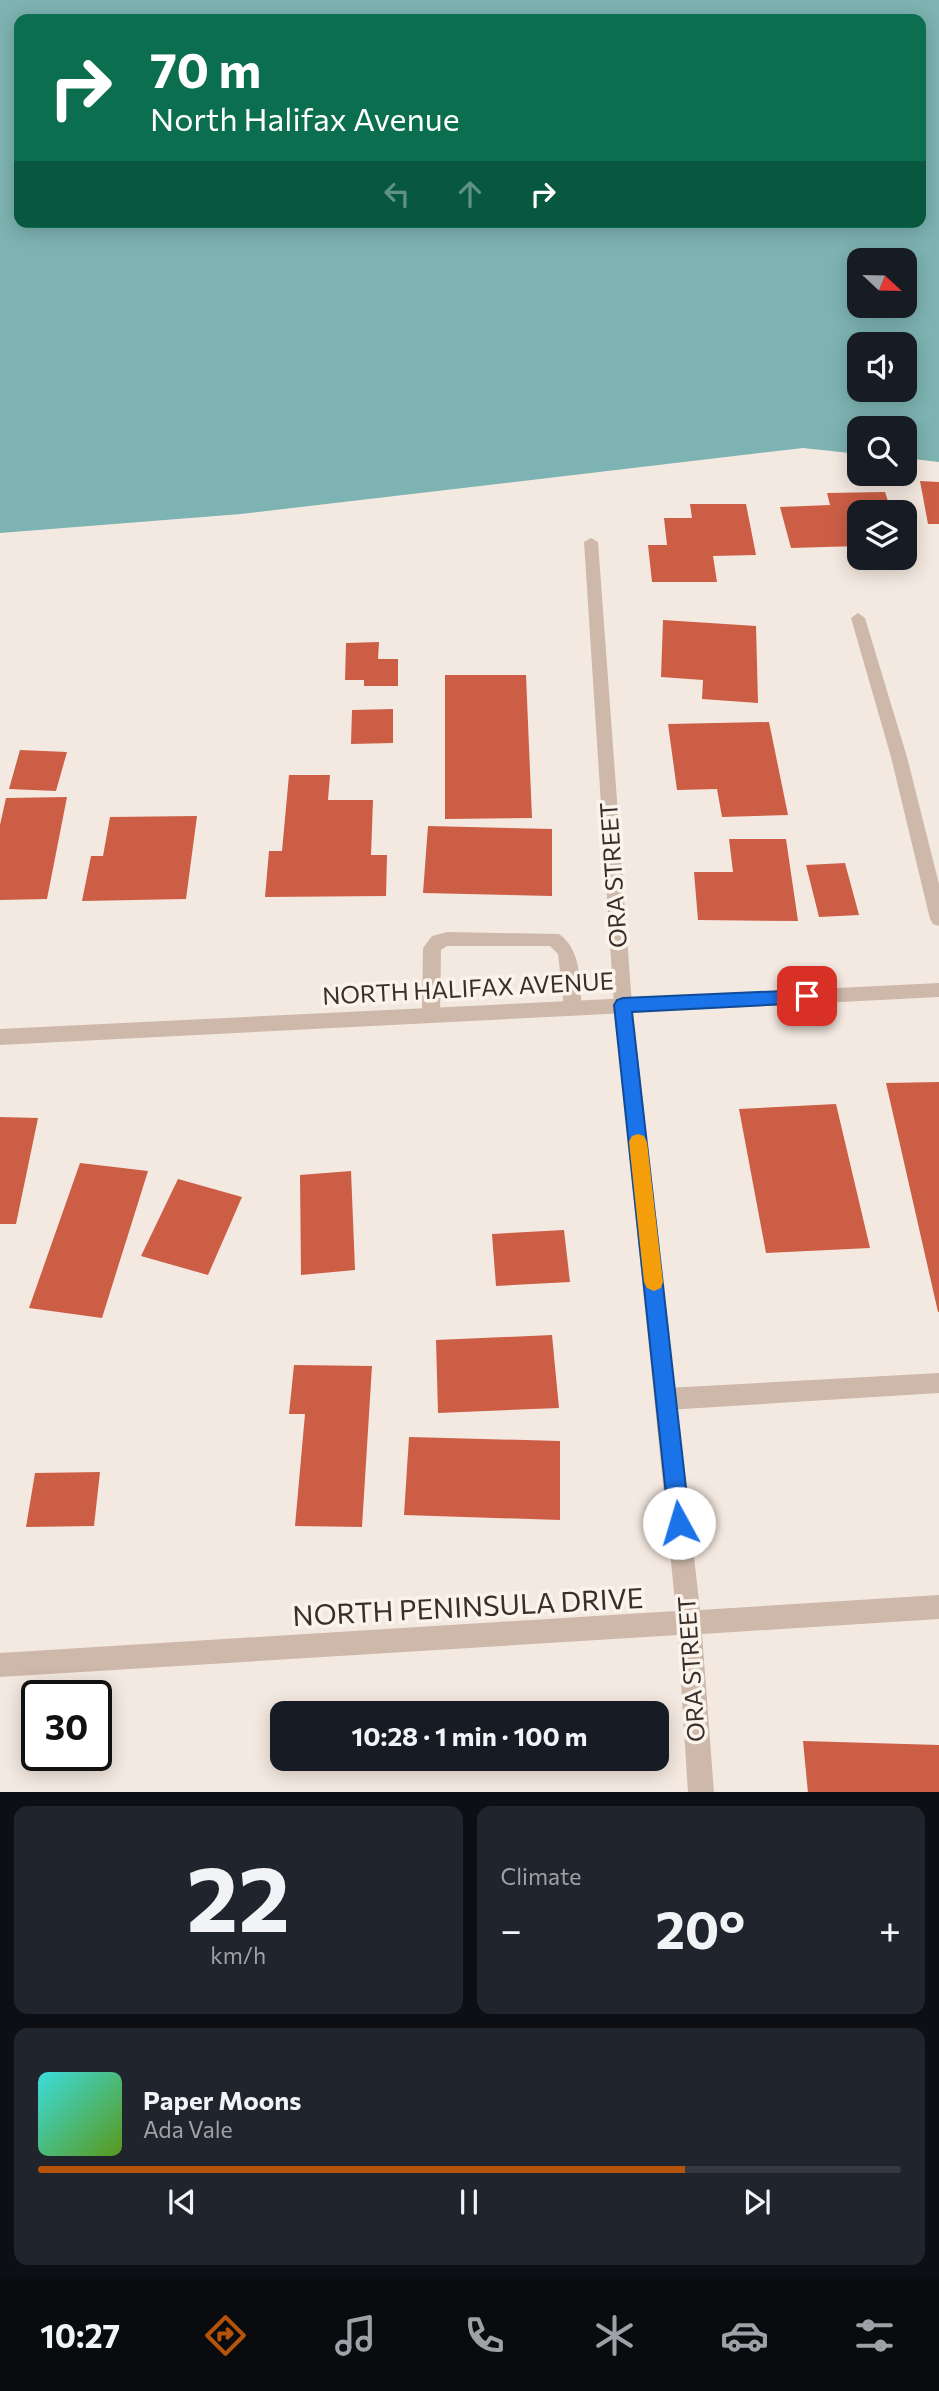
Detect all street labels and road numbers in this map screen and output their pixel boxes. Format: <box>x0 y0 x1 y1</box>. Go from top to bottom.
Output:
street label: ORA STREET <box>593 801 632 949</box>
street label: NORTH HALIFAX AVENUE <box>321 965 614 1010</box>
street label: NORTH PENINSULA DRIVE <box>292 1580 644 1632</box>
street label: ORA STREET <box>671 1595 710 1743</box>

